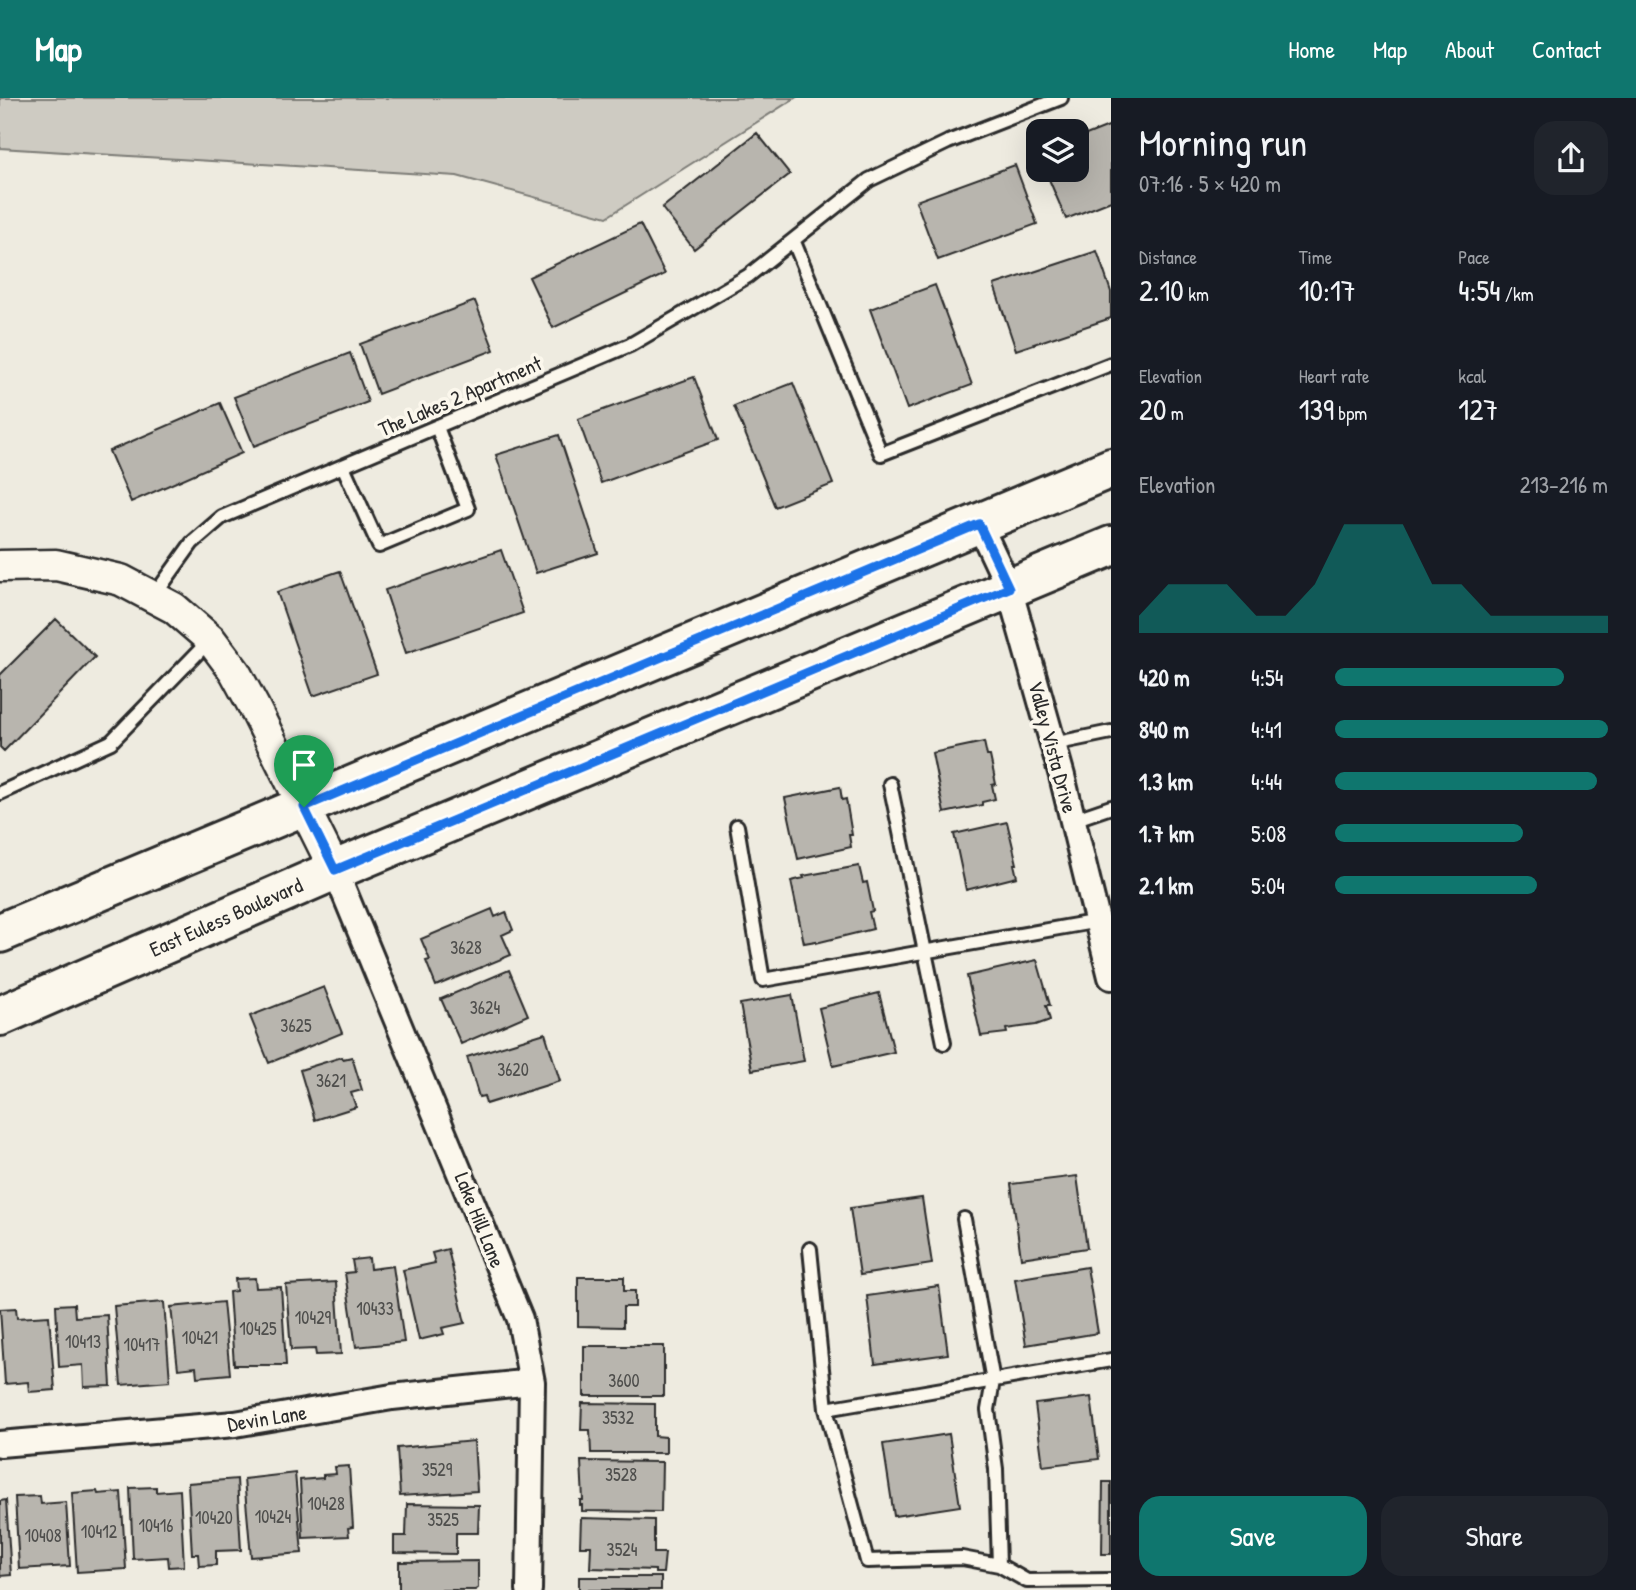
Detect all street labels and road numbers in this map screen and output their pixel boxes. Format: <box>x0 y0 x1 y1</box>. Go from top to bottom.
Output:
street label: The Lakes 2 Apartment <box>374 348 547 443</box>
street label: Valley Vista Drive <box>1021 678 1085 816</box>
street label: East Euless Boulevard <box>145 870 307 964</box>
street label: Lake Hill Lane <box>448 1168 512 1272</box>
street label: Devin Lane <box>225 1397 309 1439</box>

